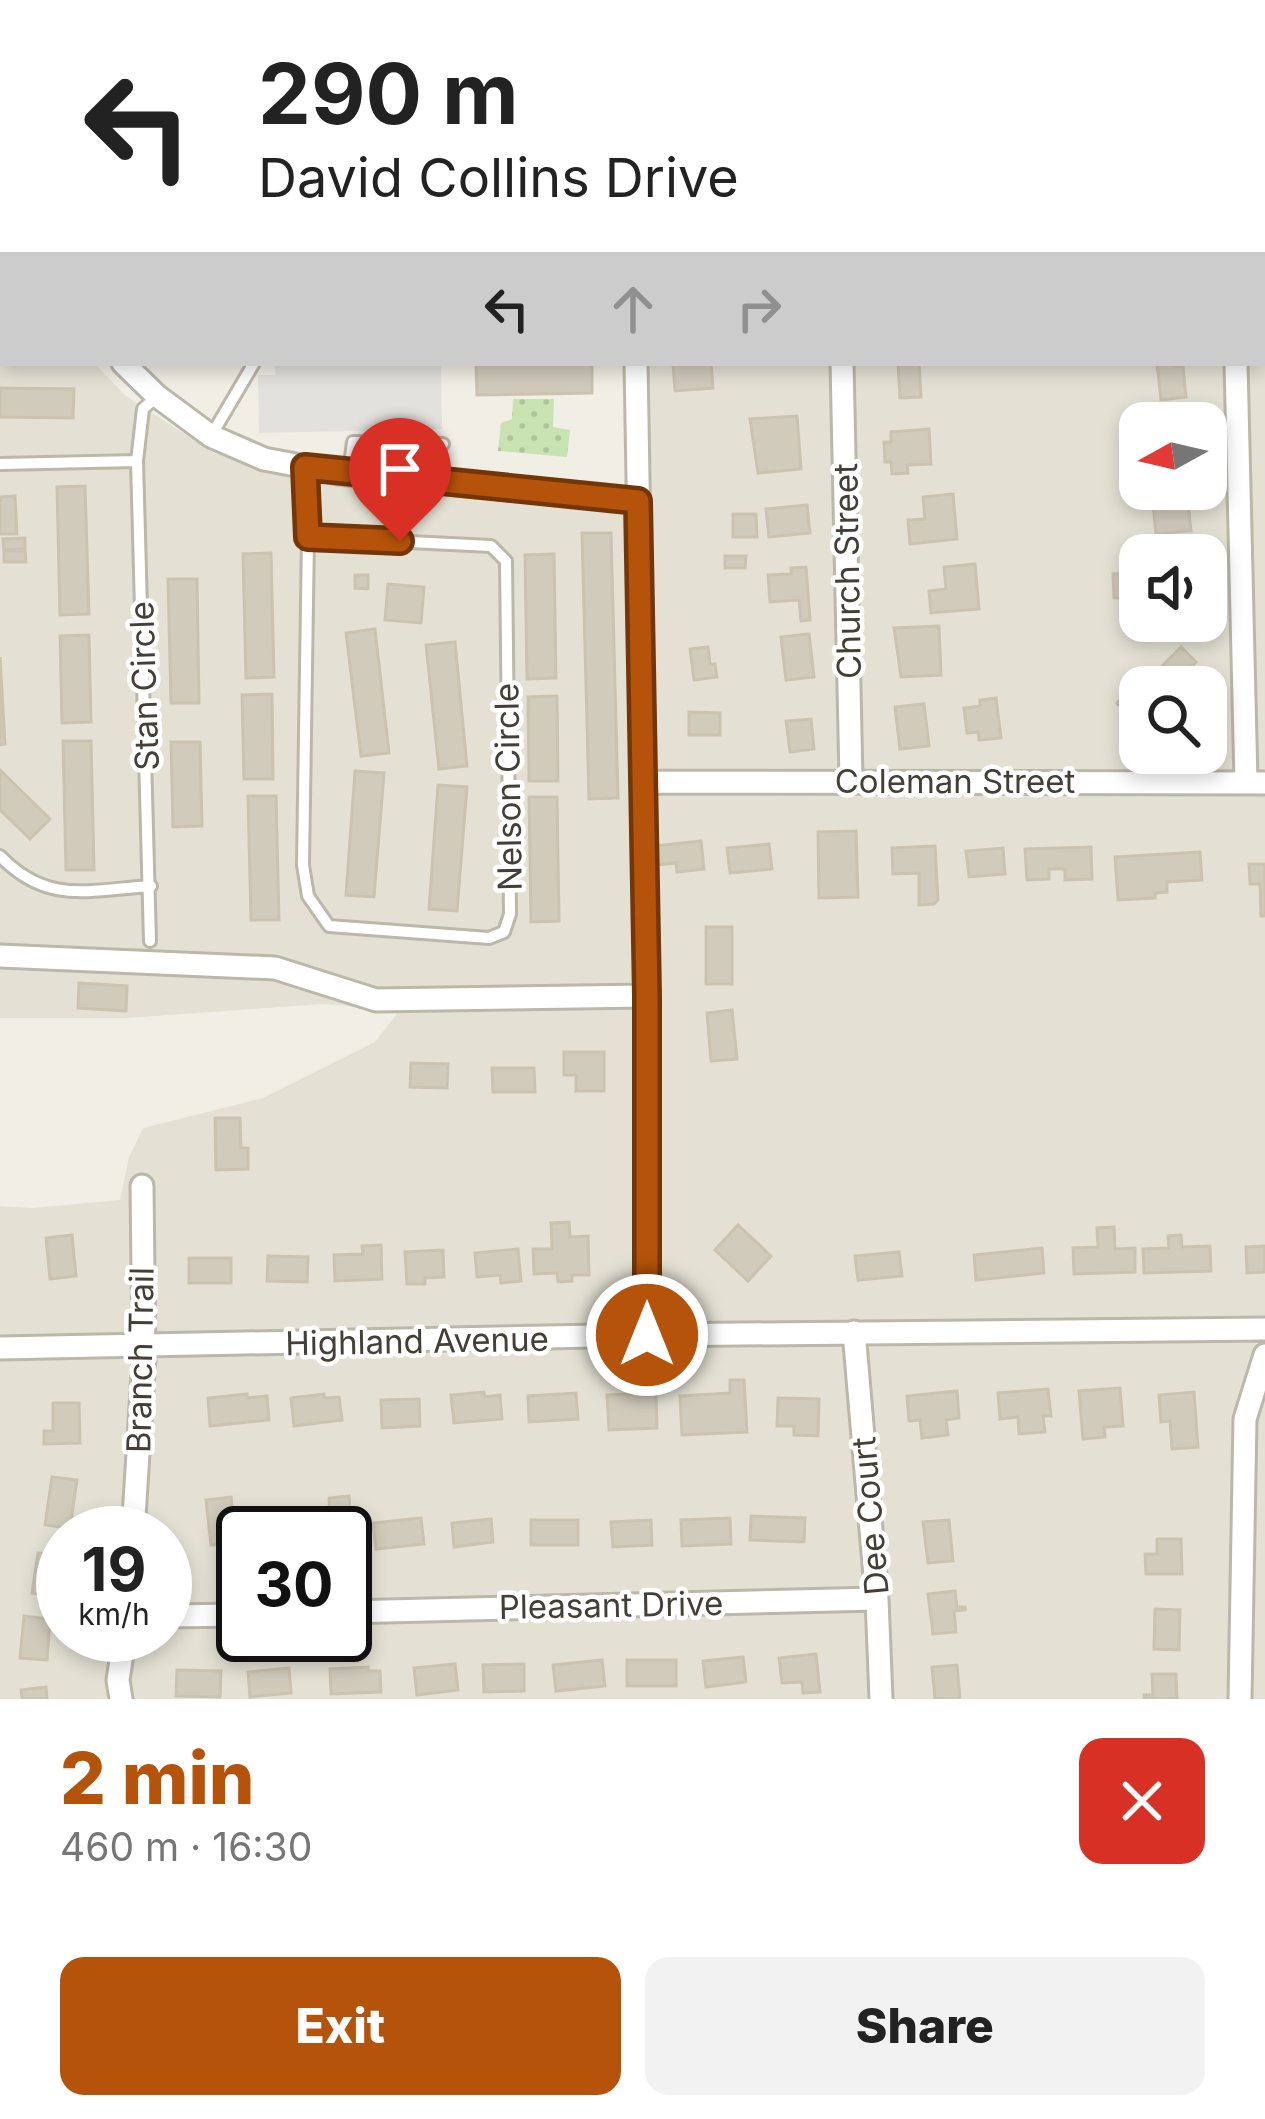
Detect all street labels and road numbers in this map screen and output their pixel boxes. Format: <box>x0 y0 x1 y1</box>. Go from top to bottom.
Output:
street label: Church Street <box>825 463 869 679</box>
street label: Stan Circle <box>121 601 167 771</box>
street label: Nelson Circle <box>486 683 530 891</box>
street label: Coleman Street <box>835 761 1075 801</box>
street label: Branch Trail <box>118 1267 162 1453</box>
street label: Highland Avenue <box>285 1319 549 1363</box>
street label: Dee Court <box>843 1435 897 1597</box>
street label: Pleasant Drive <box>498 1583 724 1627</box>

